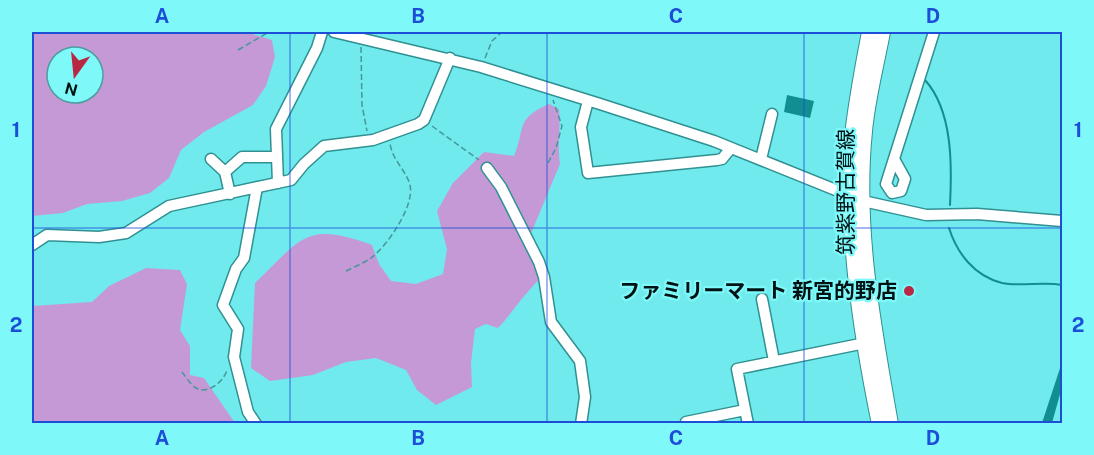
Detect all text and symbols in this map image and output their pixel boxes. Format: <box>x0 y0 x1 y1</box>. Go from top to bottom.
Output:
text: A <box>155 4 169 28</box>
text: B <box>411 4 425 28</box>
text: C <box>669 4 683 28</box>
text: D <box>926 4 940 28</box>
north arrow <box>45 45 105 105</box>
text: N <box>63 78 80 100</box>
text: 1 <box>12 118 20 142</box>
text: 1 <box>1074 118 1082 142</box>
street label: 筑紫野古賀線 <box>833 129 858 255</box>
place label: ファミリーマート 新宮的野店 <box>619 278 897 303</box>
marker: ファミリーマート 新宮的野店 <box>902 284 916 298</box>
text: 2 <box>10 313 22 337</box>
text: 2 <box>1072 313 1084 337</box>
text: A <box>155 426 169 450</box>
text: B <box>411 426 425 450</box>
text: C <box>669 426 683 450</box>
text: D <box>926 426 940 450</box>

